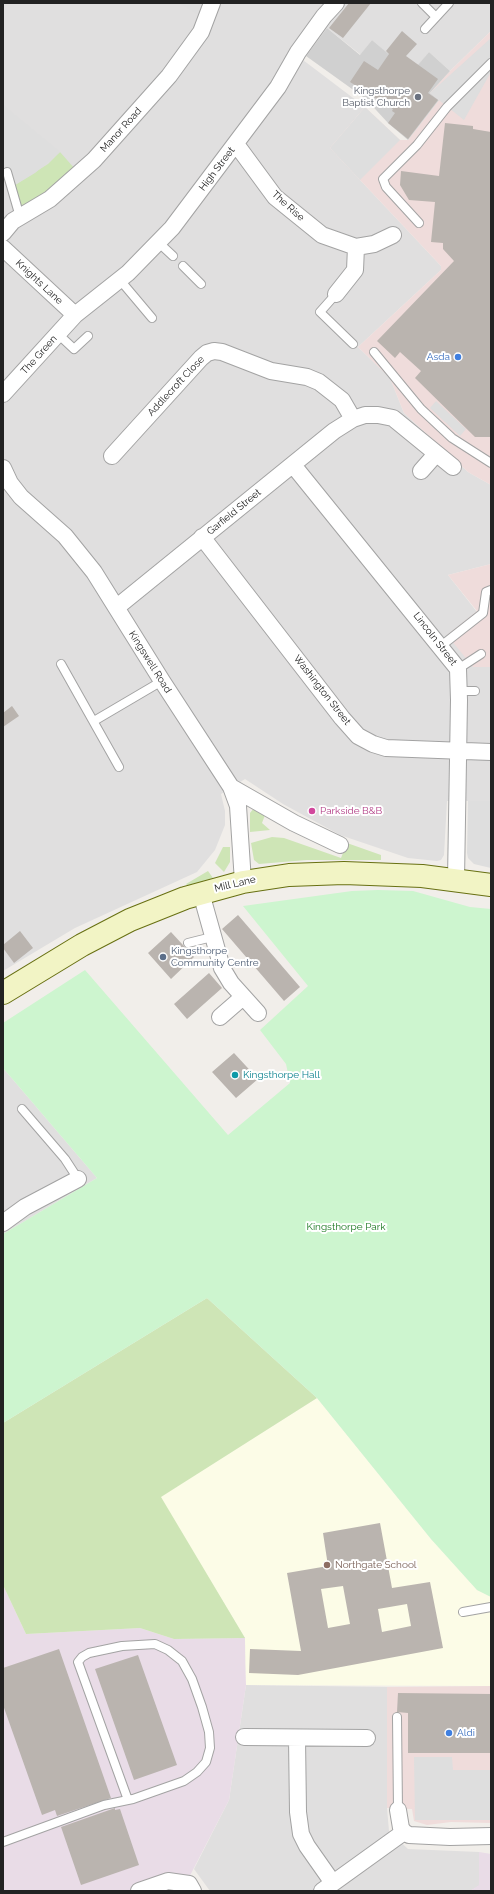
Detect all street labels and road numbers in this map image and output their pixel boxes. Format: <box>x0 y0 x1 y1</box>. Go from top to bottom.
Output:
street label: Manor Road <box>98 105 144 155</box>
street label: High Street <box>197 145 237 193</box>
street label: The Rise <box>269 188 307 224</box>
street label: Knights Lane <box>13 257 65 307</box>
street label: The Green <box>18 333 60 377</box>
street label: Addlecroft Close <box>145 353 207 419</box>
street label: Garfield Street <box>204 486 264 538</box>
street label: Lincoln Street <box>411 610 459 668</box>
street label: Kingswell Road <box>126 629 174 695</box>
street label: Washington Street <box>291 653 353 727</box>
street label: Mill Lane <box>213 873 257 895</box>

